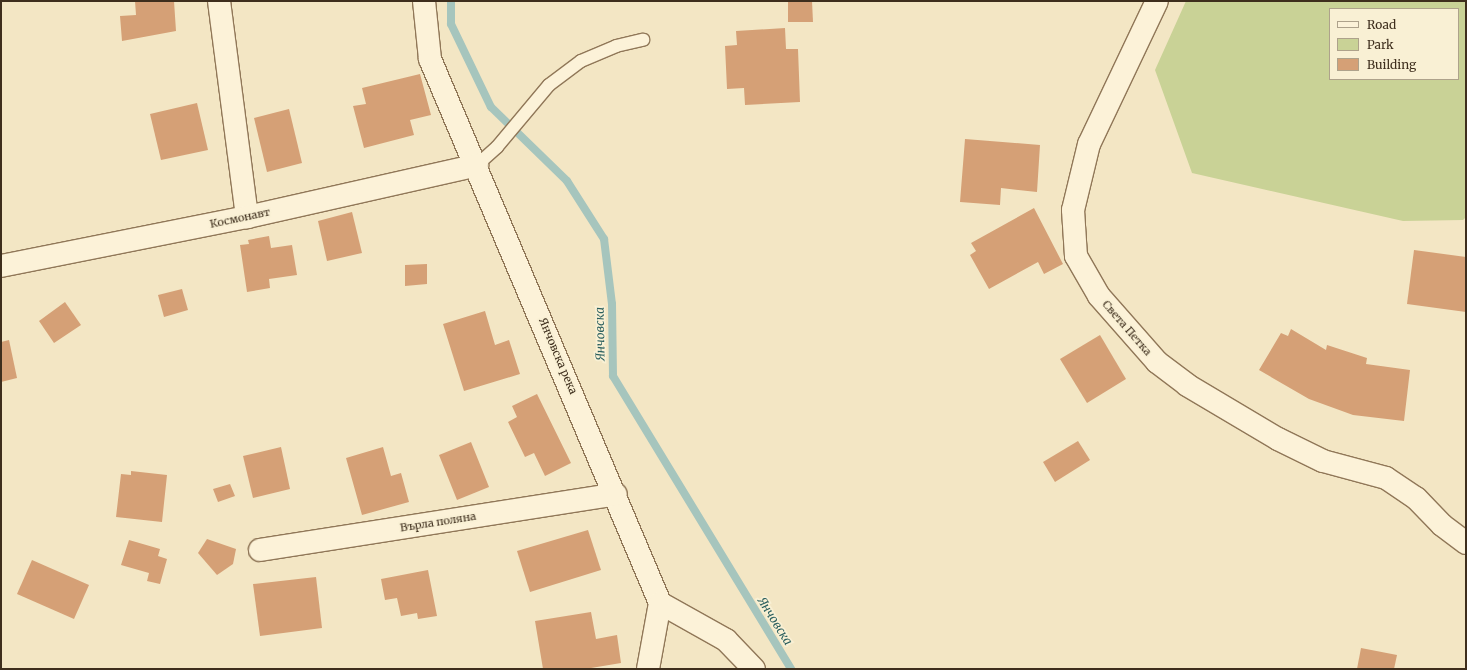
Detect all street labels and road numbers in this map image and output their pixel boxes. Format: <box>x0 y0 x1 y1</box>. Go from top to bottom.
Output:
street label: Космонавт <box>209 205 271 231</box>
street label: Света Петка <box>1100 298 1154 358</box>
street label: Янчовска река <box>536 316 580 396</box>
street label: Върла поляна <box>399 509 477 535</box>

